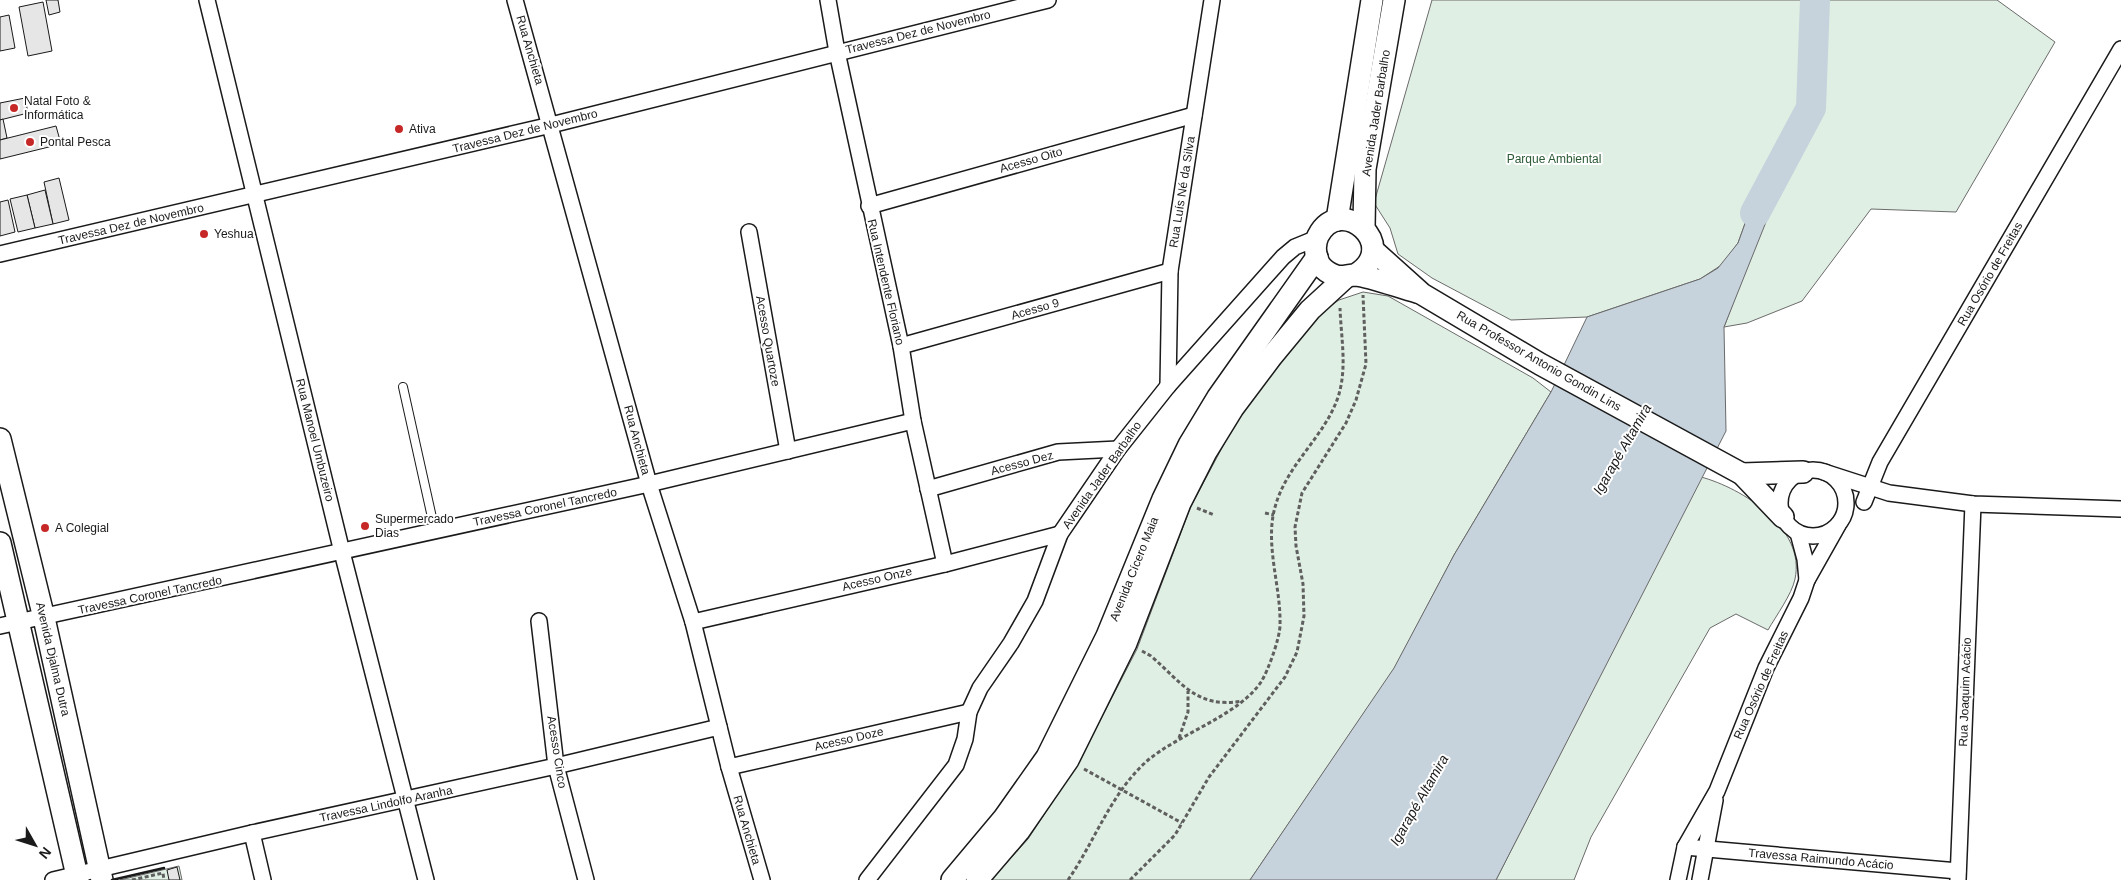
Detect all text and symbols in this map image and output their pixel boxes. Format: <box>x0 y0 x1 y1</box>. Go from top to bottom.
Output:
street label: Travessa Dez de Novembro <box>844 7 992 57</box>
street label: Rua Anchieta <box>513 14 547 87</box>
street label: Avenida Jader Barbalho <box>1359 48 1393 177</box>
place label: Natal Foto & Informática <box>24 94 91 122</box>
marker: Natal Foto & Informática <box>8 102 20 114</box>
street label: Travessa Dez de Novembro <box>451 106 599 156</box>
place label: Ativa <box>409 122 436 136</box>
marker: Ativa <box>393 123 405 135</box>
place label: Pontal Pesca <box>40 135 111 149</box>
street label: Rua Luís Né da Silva <box>1166 135 1198 249</box>
marker: Pontal Pesca <box>24 136 36 148</box>
street label: Acesso Oito <box>998 144 1064 176</box>
park label: Parque Ambiental <box>1507 152 1601 166</box>
street label: Travessa Dez de Novembro <box>57 200 205 248</box>
street label: Rua Intendente Floriano <box>865 218 907 347</box>
street label: Rua Osório de Freitas <box>1955 220 2025 328</box>
place label: Yeshua <box>214 227 254 241</box>
marker: Yeshua <box>198 228 210 240</box>
street label: Acesso Quartoze <box>753 294 783 388</box>
street label: Acesso 9 <box>1009 295 1061 323</box>
street label: Rua Professor Antonio Gondin Lins <box>1454 308 1624 414</box>
street label: Rua Manoel Umbuzeiro <box>293 377 337 503</box>
water label: Igarapé Altamira <box>1590 401 1655 497</box>
street label: Rua Anchieta <box>621 404 653 477</box>
street label: Avenida Jader Barbalho <box>1060 418 1145 531</box>
street label: Acesso Dez <box>989 448 1055 478</box>
street label: Travessa Coronel Tancredo <box>472 485 619 529</box>
place label: Supermercado Dias <box>375 512 454 540</box>
street label: Avenida Cícero Maia <box>1107 515 1161 623</box>
marker: Supermercado Dias <box>359 520 371 532</box>
place label: A Colegial <box>55 521 109 535</box>
marker: A Colegial <box>39 522 51 534</box>
street label: Acesso Onze <box>841 564 914 594</box>
street label: Travessa Coronel Tancredo <box>77 573 224 617</box>
street label: Avenida Djalma Dutra <box>33 601 73 718</box>
street label: Rua Osório de Freitas <box>1731 629 1791 741</box>
street label: Rua Joaquim Acácio <box>1956 637 1974 747</box>
street label: Acesso Cinco <box>544 715 570 790</box>
street label: Acesso Doze <box>813 724 885 754</box>
water label: Igarapé Altamira <box>1387 752 1452 848</box>
street label: Travessa Lindolfo Aranha <box>318 783 454 825</box>
street label: Rua Anchieta <box>730 794 764 867</box>
north arrow <box>10 820 60 870</box>
text: N <box>36 844 55 862</box>
street label: Travessa Raimundo Acácio <box>1748 846 1894 872</box>

